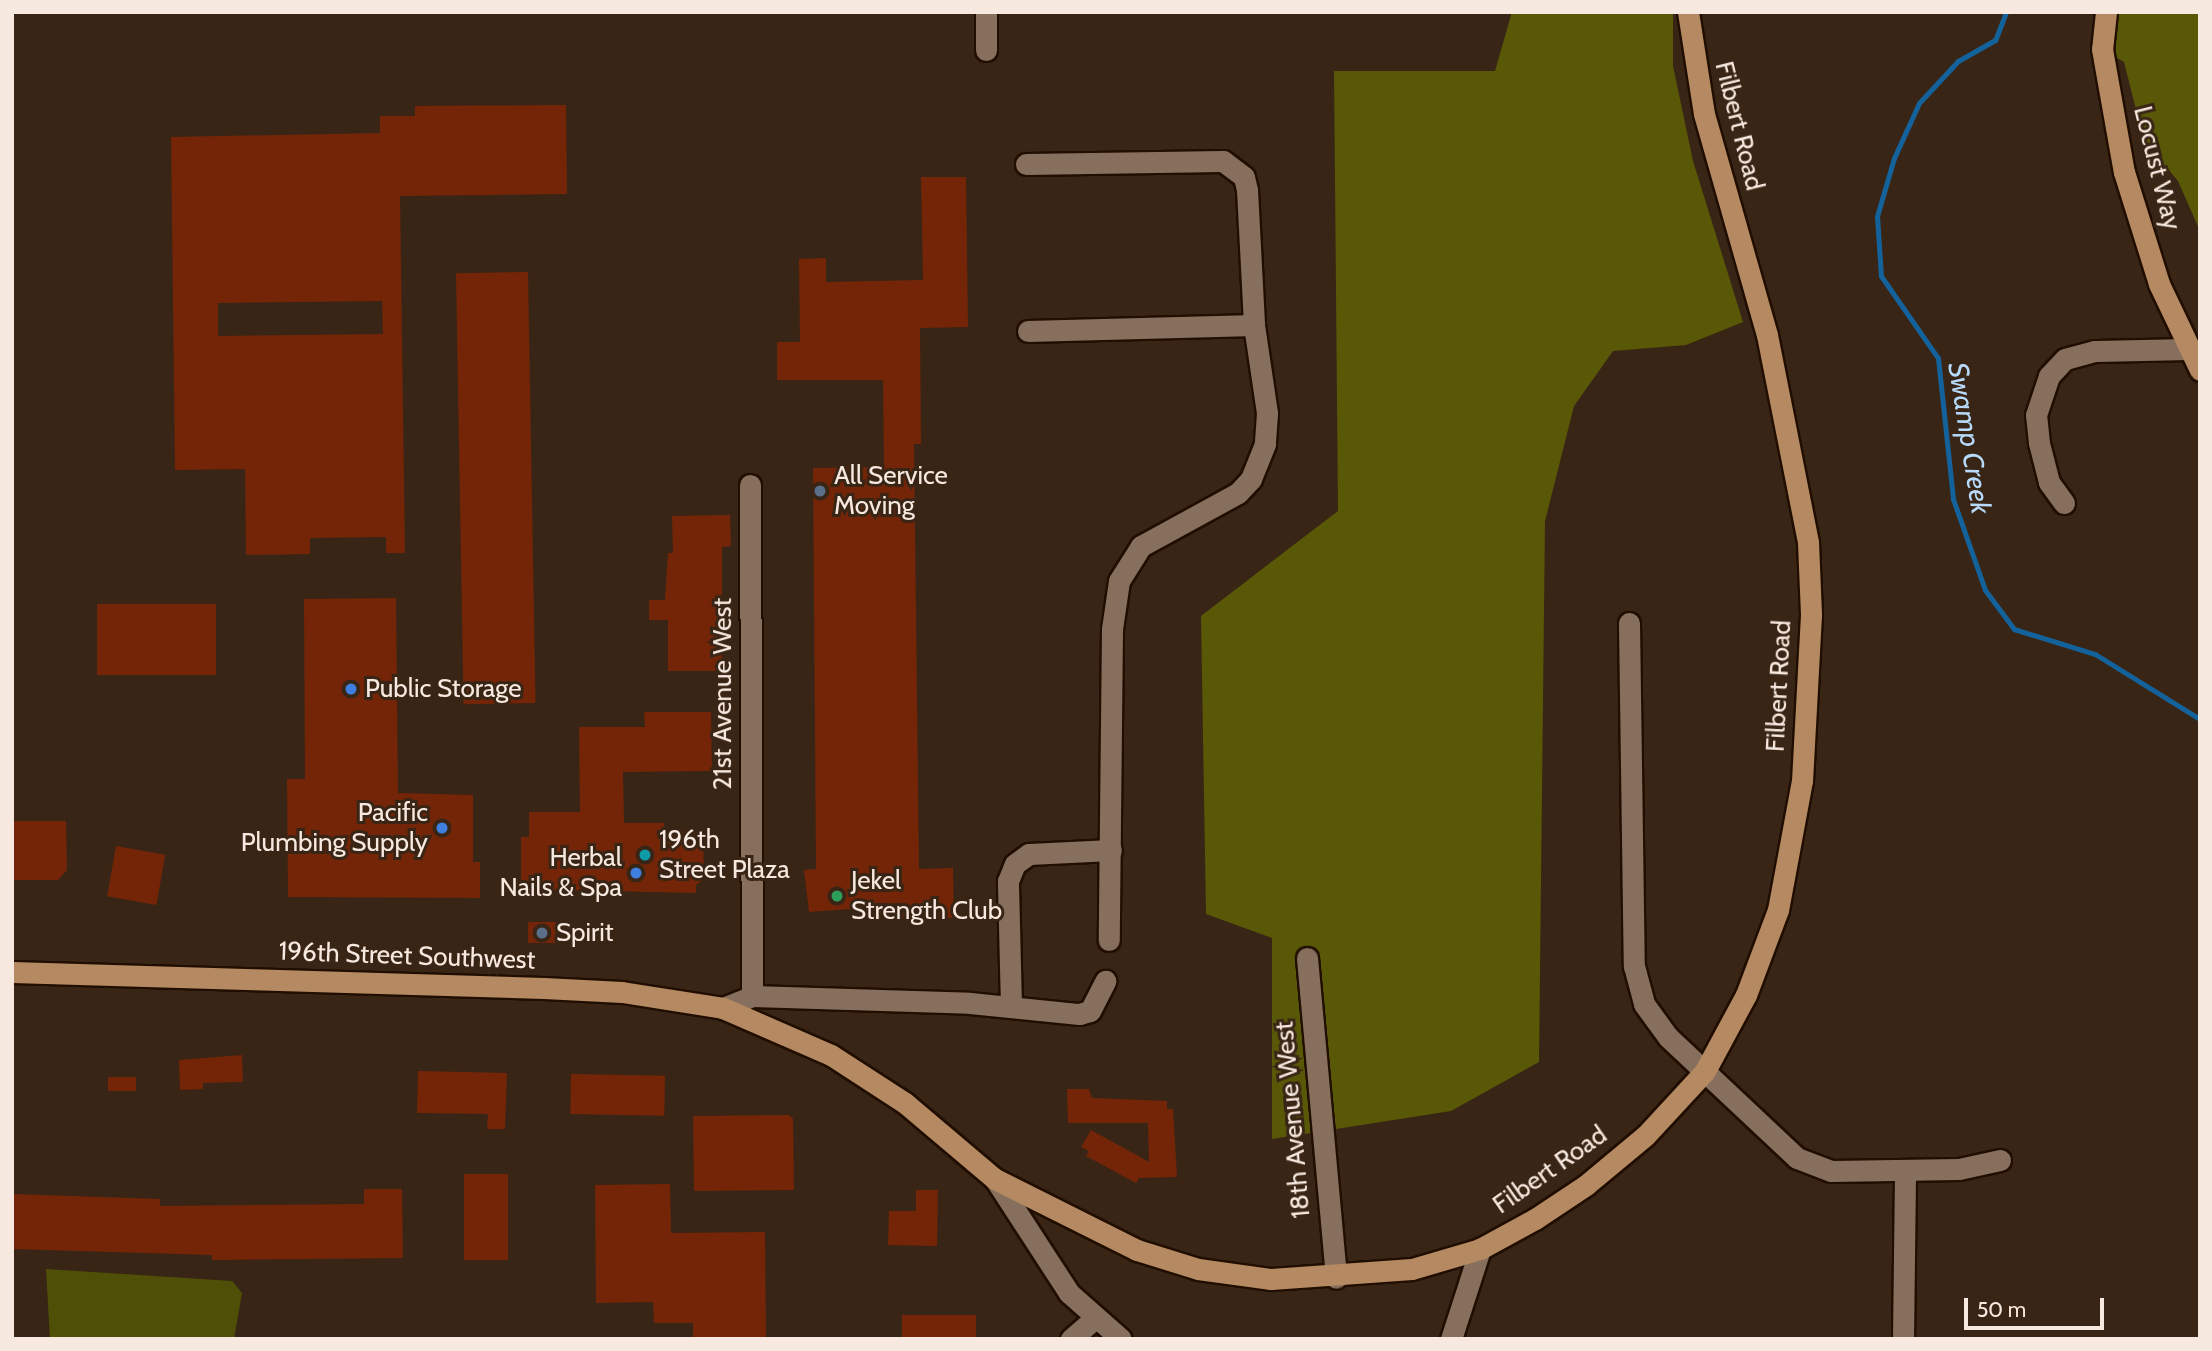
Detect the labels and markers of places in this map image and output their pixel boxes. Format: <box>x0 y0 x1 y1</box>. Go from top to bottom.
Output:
place label: All Service Moving <box>834 460 948 522</box>
marker: All Service Moving <box>812 483 828 499</box>
place label: Public Storage <box>365 673 522 705</box>
marker: Public Storage <box>343 681 359 697</box>
place label: Pacific Plumbing Supply <box>241 797 428 858</box>
marker: Pacific Plumbing Supply <box>434 820 450 836</box>
place label: 196th Street Plaza <box>659 824 790 886</box>
place label: Herbal Nails & Spa <box>499 842 622 903</box>
marker: 196th Street Plaza <box>637 847 653 863</box>
marker: Herbal Nails & Spa <box>628 865 644 881</box>
place label: Jekel Strength Club <box>851 865 1002 926</box>
marker: Jekel Strength Club <box>829 888 845 904</box>
place label: Spirit <box>556 917 614 949</box>
marker: Spirit <box>534 925 550 941</box>

